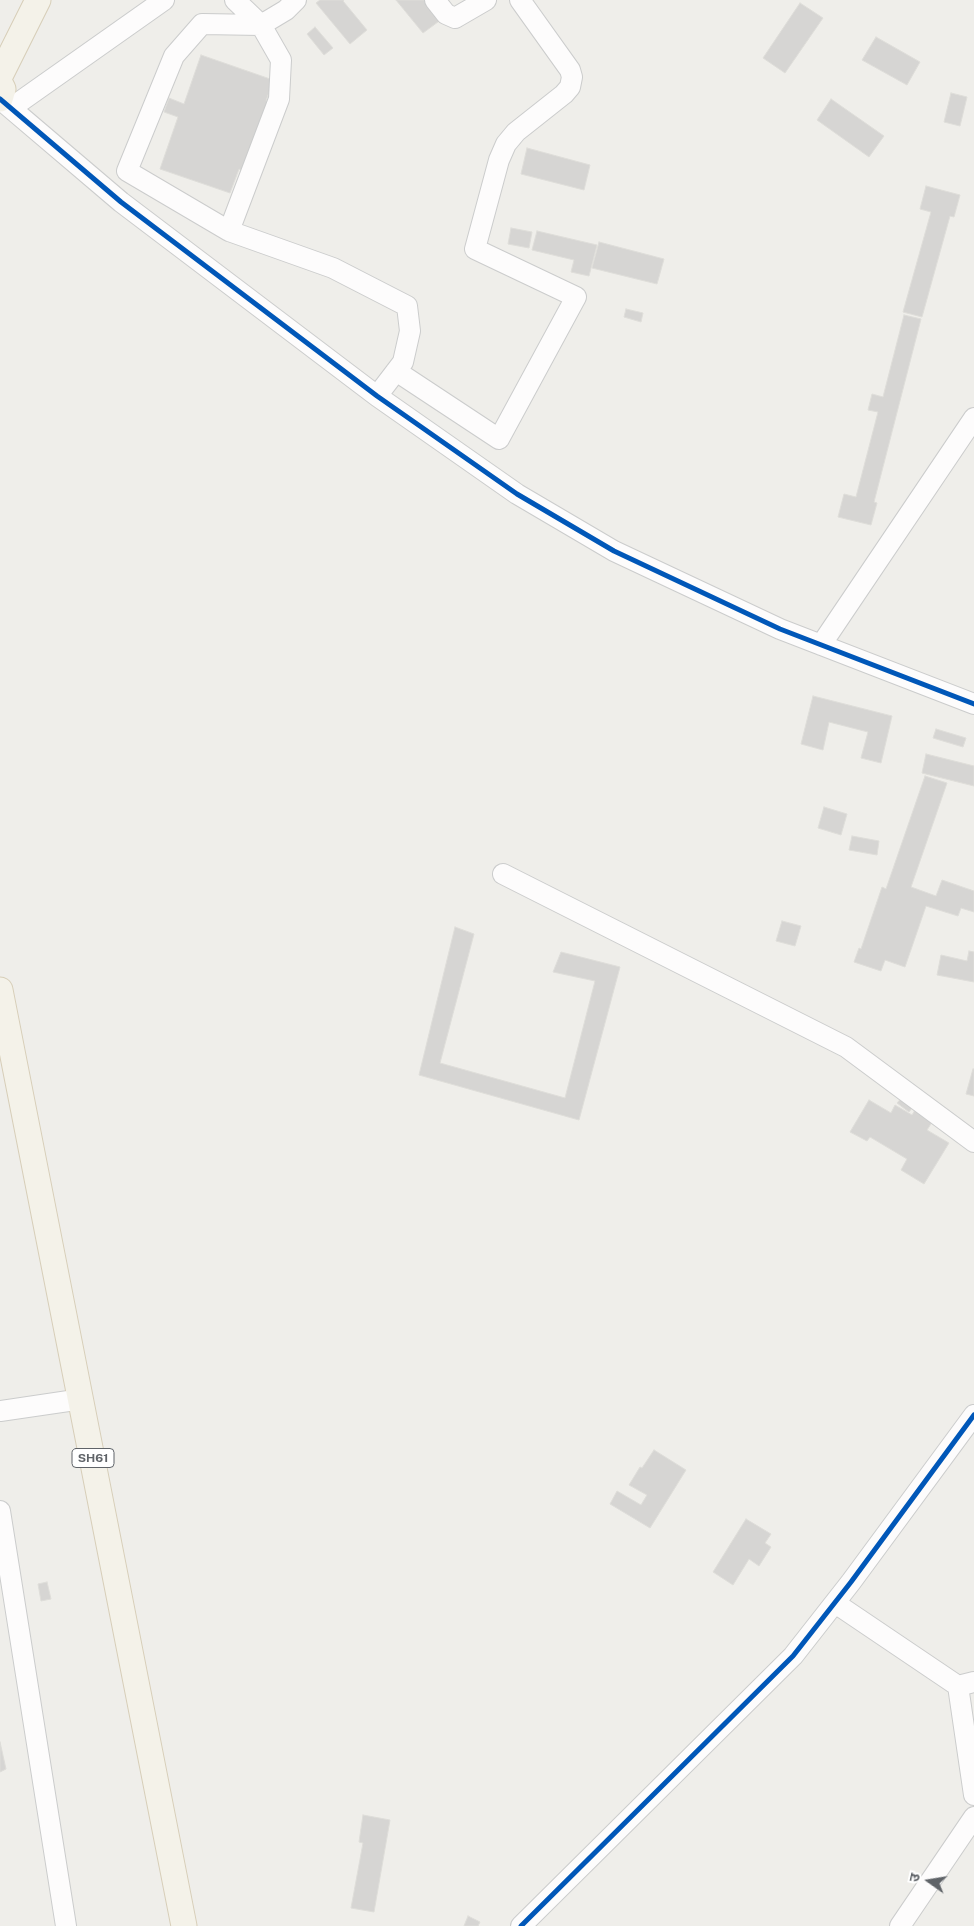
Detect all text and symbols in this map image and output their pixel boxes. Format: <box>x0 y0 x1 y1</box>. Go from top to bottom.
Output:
road number: SH61 <box>72 1449 114 1468</box>
north arrow <box>904 1856 954 1906</box>
text: उ <box>906 1872 923 1883</box>

